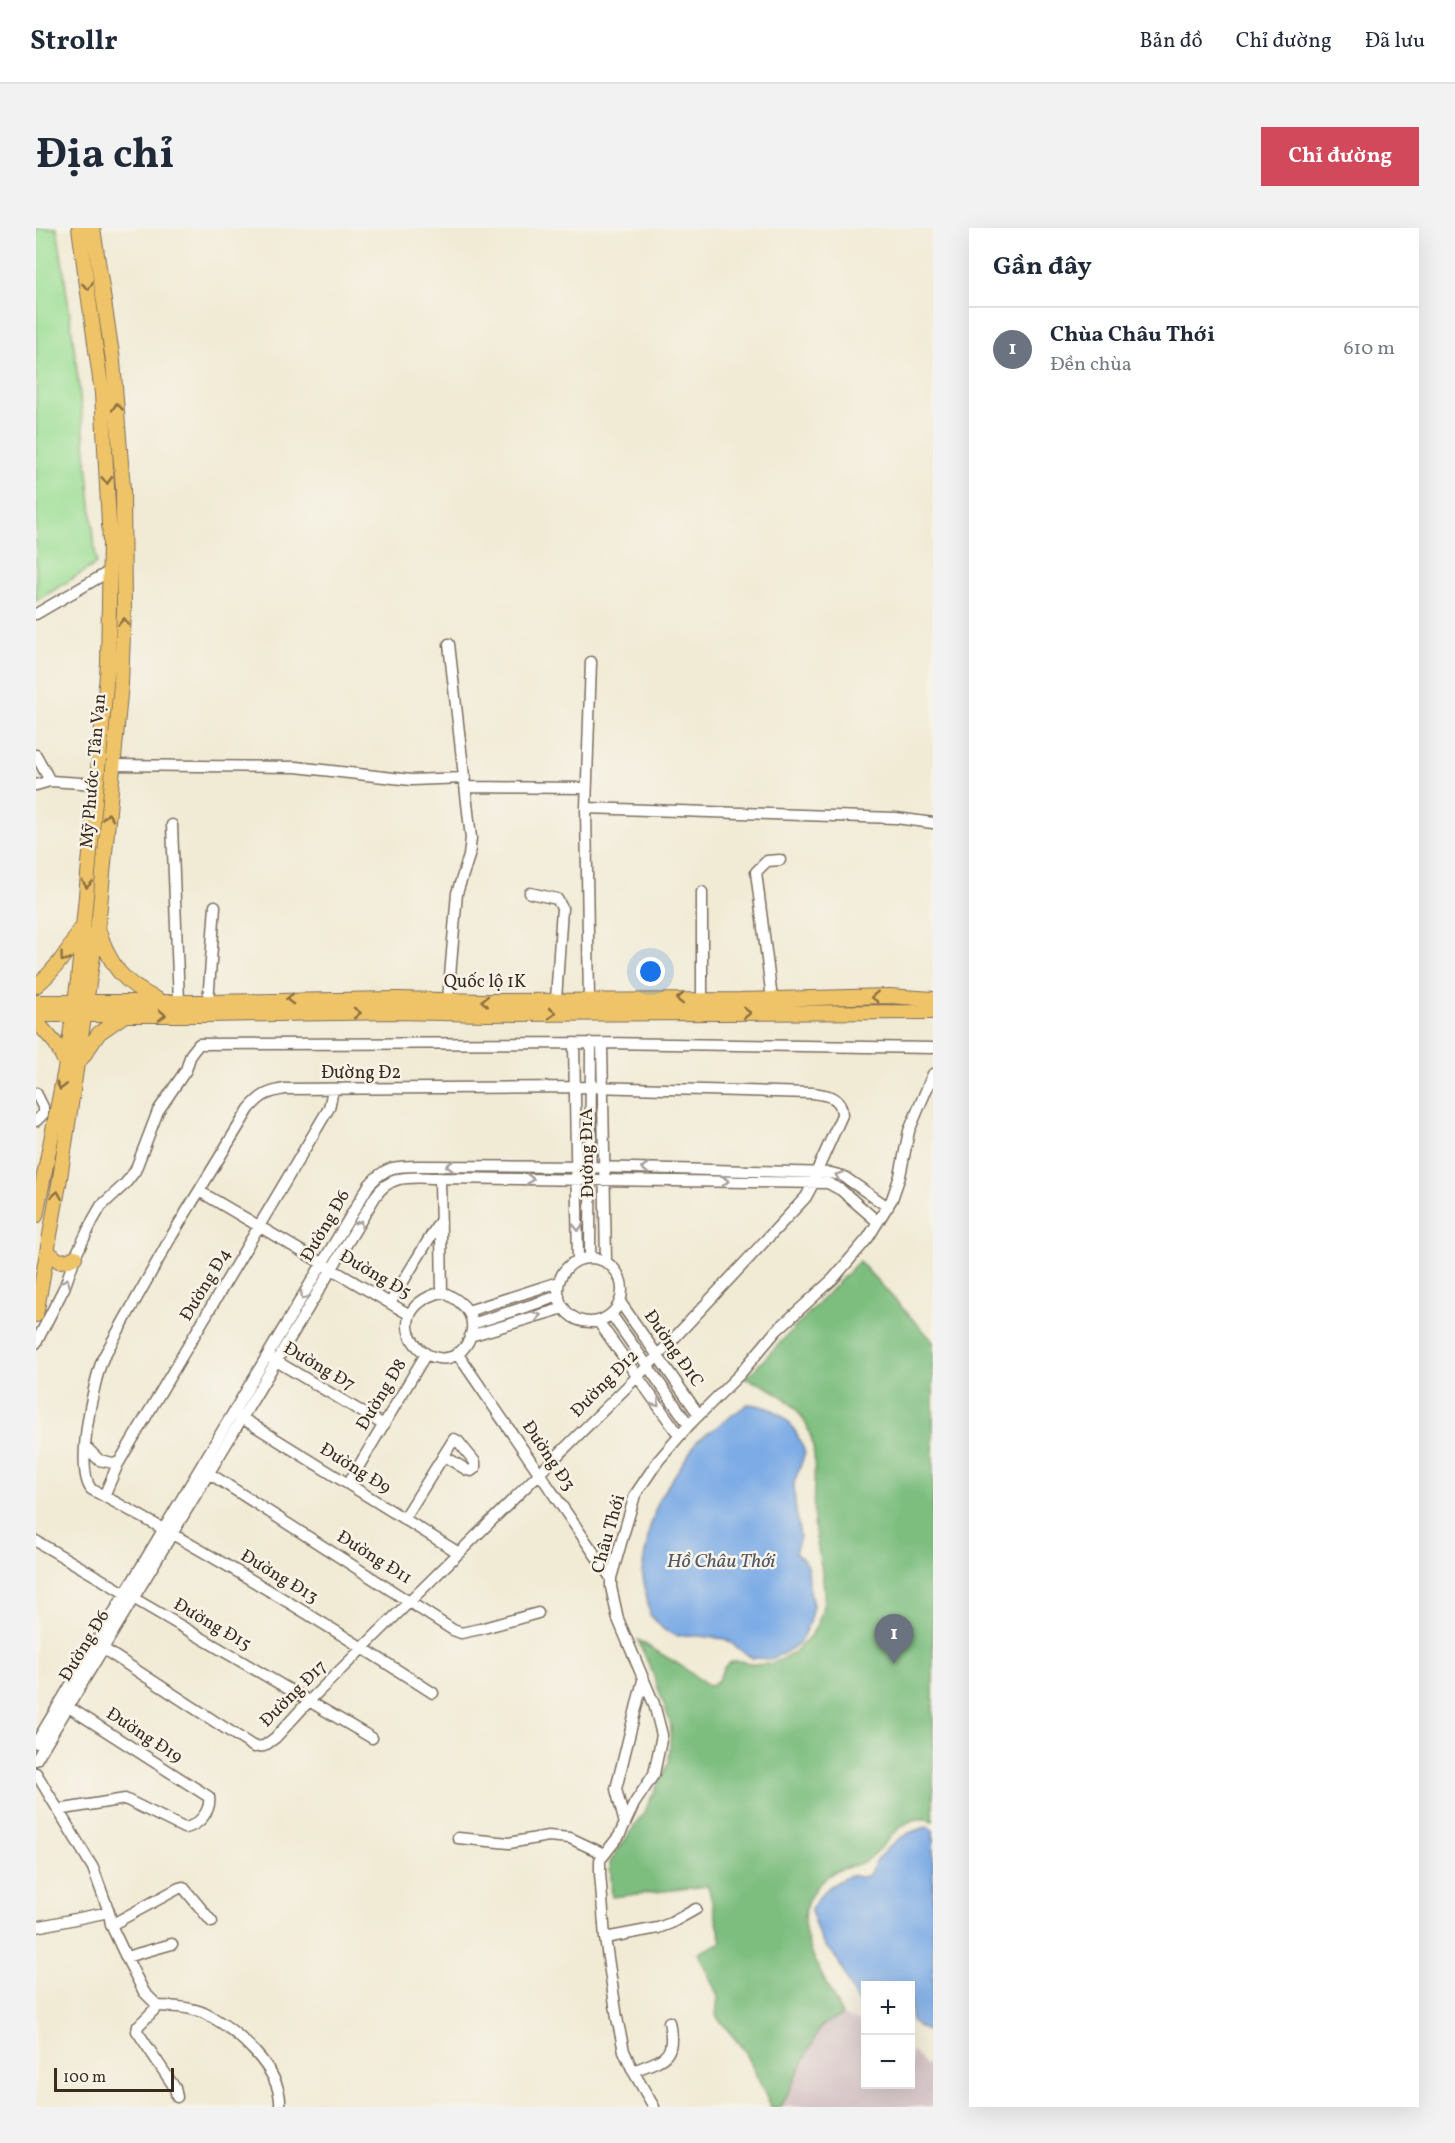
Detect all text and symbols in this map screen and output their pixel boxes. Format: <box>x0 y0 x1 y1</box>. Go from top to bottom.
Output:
text: Strollr <box>30 22 118 61</box>
text: Bản đồ <box>1139 27 1203 56</box>
text: Chỉ đường <box>1236 27 1332 56</box>
text: Đã lưu <box>1365 27 1425 56</box>
text: Địa chỉ <box>36 127 174 186</box>
button: Chỉ đường <box>1261 127 1419 186</box>
text: Gần đây <box>993 249 1092 285</box>
one-way arrow <box>81 280 94 290</box>
text: Chùa Châu Thới <box>1050 320 1215 351</box>
text: 1 <box>1008 335 1017 363</box>
text: 610 m <box>1343 335 1395 363</box>
text: Đền chùa <box>1050 351 1132 379</box>
one-way arrow <box>111 402 124 411</box>
one-way arrow <box>101 475 114 484</box>
one-way arrow <box>117 618 130 627</box>
street label: Mỹ Phước - Tân Vạn <box>75 692 113 849</box>
one-way arrow <box>101 812 114 821</box>
one-way arrow <box>81 879 94 888</box>
one-way arrow <box>60 951 71 962</box>
your location <box>636 957 665 986</box>
street label: Quốc lộ 1K <box>444 970 526 995</box>
one-way arrow <box>870 990 879 1003</box>
one-way arrow <box>285 993 294 1006</box>
one-way arrow <box>675 993 684 1006</box>
one-way arrow <box>480 994 489 1007</box>
one-way arrow <box>353 1007 362 1019</box>
one-way arrow <box>548 1007 557 1020</box>
one-way arrow <box>743 1007 752 1019</box>
one-way arrow <box>158 1009 167 1021</box>
street label: Đường Đ2 <box>321 1061 401 1086</box>
one-way arrow <box>55 1080 68 1090</box>
street label: Đường Đ1A <box>575 1107 601 1198</box>
one-way arrow <box>445 1160 454 1172</box>
one-way arrow <box>640 1162 649 1174</box>
one-way arrow <box>834 1171 845 1184</box>
one-way arrow <box>526 1173 535 1185</box>
one-way arrow <box>721 1175 730 1187</box>
street label: Đường Đ6 <box>295 1185 357 1267</box>
one-way arrow <box>50 1190 63 1200</box>
one-way arrow <box>351 1220 363 1230</box>
one-way arrow <box>572 1223 584 1232</box>
street label: Đường Đ4 <box>174 1244 238 1326</box>
street label: Đường Đ5 <box>334 1244 416 1306</box>
one-way arrow <box>59 1277 71 1288</box>
one-way arrow <box>300 1290 311 1300</box>
street label: Đường Đ1C <box>637 1305 709 1393</box>
one-way arrow <box>531 1311 542 1323</box>
street label: Đường Đ7 <box>278 1336 360 1398</box>
street label: Đường Đ12 <box>565 1344 645 1424</box>
street label: Đường Đ8 <box>351 1354 413 1436</box>
one-way arrow <box>649 1396 660 1407</box>
street label: Đường Đ3 <box>515 1416 581 1496</box>
street label: Đường Đ9 <box>315 1437 395 1501</box>
street label: Châu Thới <box>586 1492 632 1576</box>
street label: Đường Đ11 <box>332 1525 416 1591</box>
street label: Đường Đ13 <box>235 1544 323 1610</box>
water label: Hồ Châu Thới <box>667 1548 776 1576</box>
street label: Đường Đ15 <box>168 1593 256 1657</box>
street label: Đường Đ6 <box>54 1605 116 1687</box>
pin: 1 <box>874 1614 914 1664</box>
street label: Đường Đ17 <box>255 1655 333 1733</box>
street label: Đường Đ19 <box>101 1702 187 1770</box>
map controls <box>861 1981 915 2089</box>
button: + <box>861 1981 915 2035</box>
button: − <box>861 2035 915 2089</box>
scale bar <box>54 2065 174 2092</box>
text: 100 m <box>63 2067 106 2089</box>

